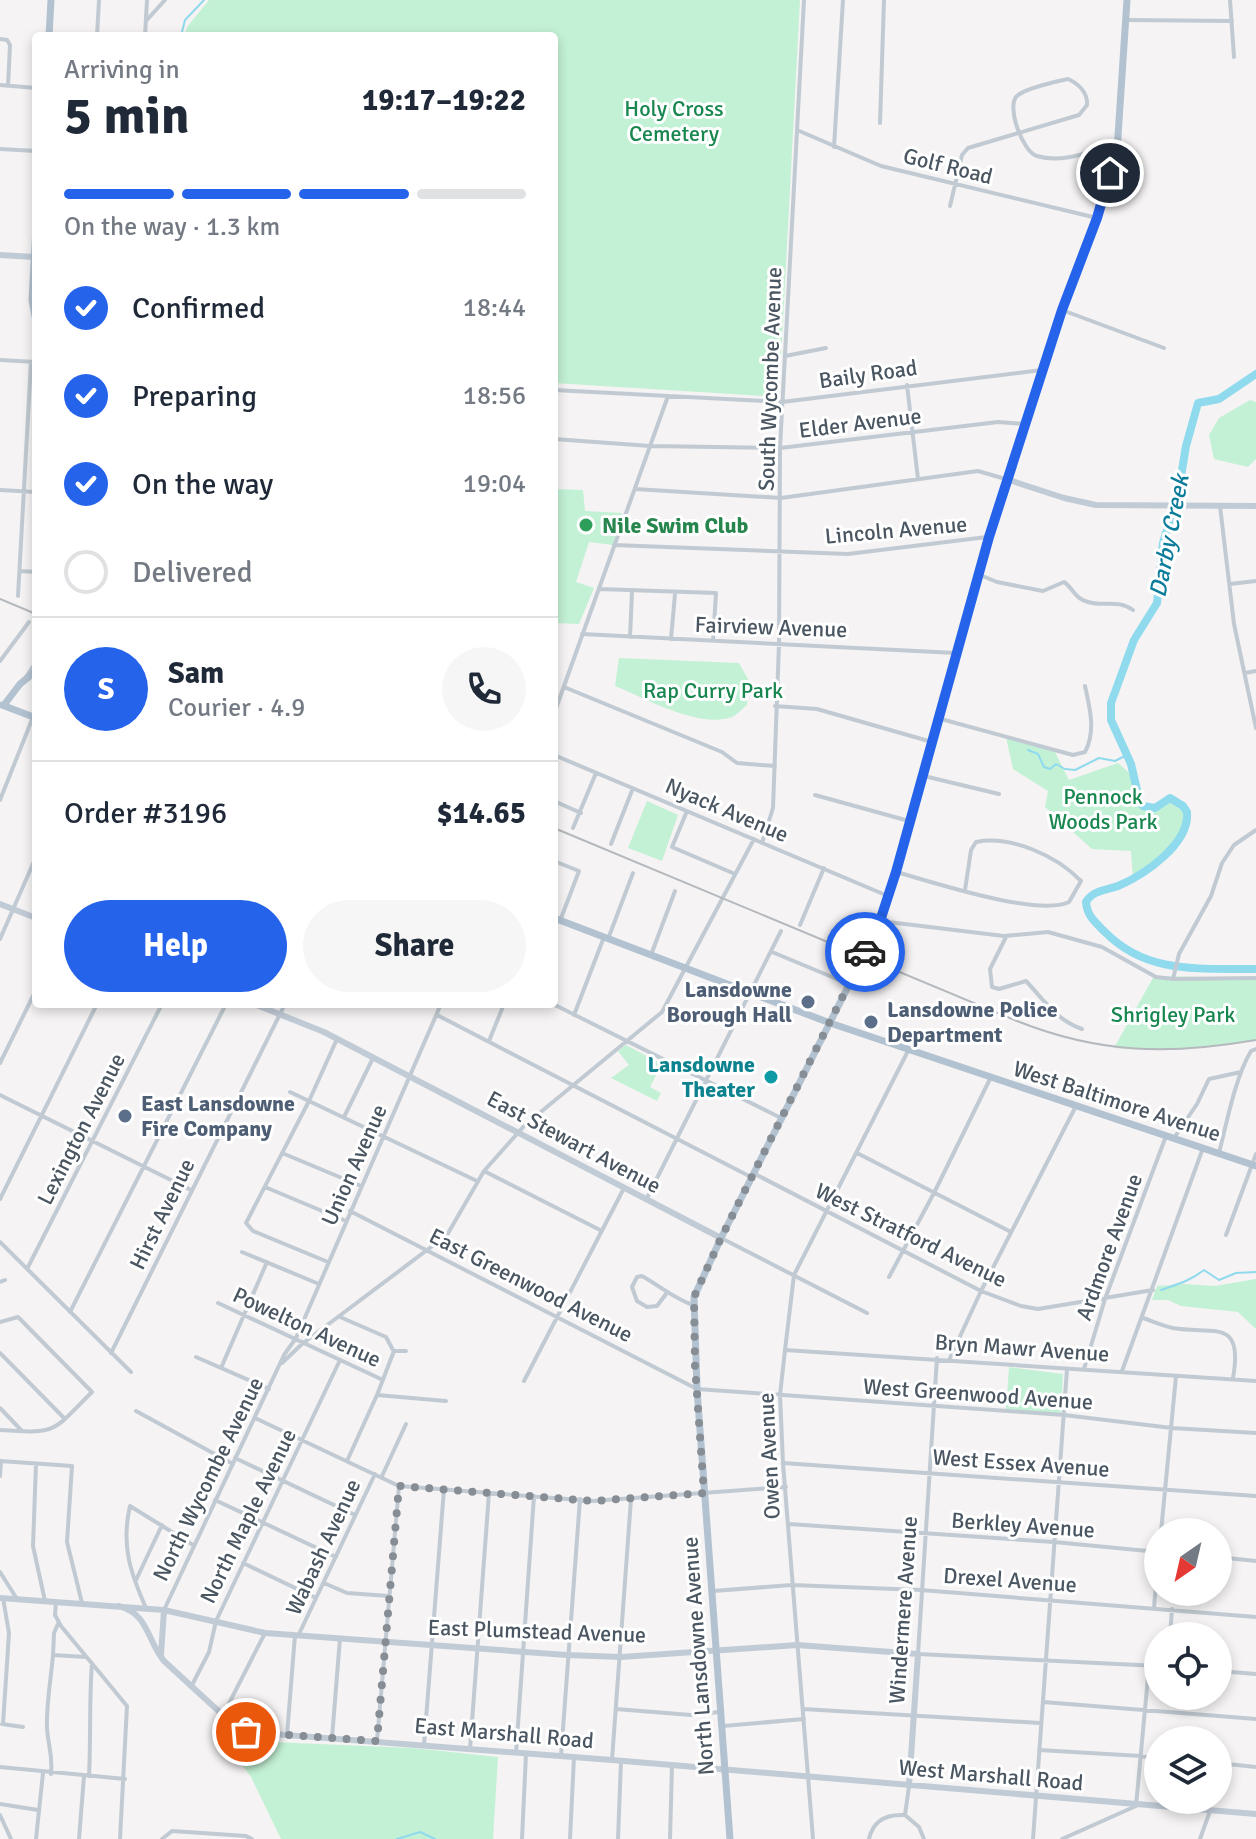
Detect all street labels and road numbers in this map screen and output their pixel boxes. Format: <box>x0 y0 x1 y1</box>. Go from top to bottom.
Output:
street label: Golf Road <box>900 142 996 190</box>
street label: South Wycombe Avenue <box>753 266 787 492</box>
street label: Baily Road <box>817 354 919 394</box>
street label: Elder Avenue <box>797 402 923 444</box>
street label: Lincoln Avenue <box>824 510 968 550</box>
street label: Fairview Avenue <box>694 611 848 643</box>
street label: Nyack Avenue <box>661 772 793 848</box>
street label: Lexington Avenue <box>31 1049 131 1209</box>
street label: West Baltimore Avenue <box>1010 1055 1224 1147</box>
street label: East Stewart Avenue <box>483 1085 665 1199</box>
street label: Union Avenue <box>315 1100 393 1230</box>
street label: Hirst Avenue <box>124 1154 200 1274</box>
street label: Ardmore Avenue <box>1070 1170 1148 1324</box>
street label: West Stratford Avenue <box>811 1177 1011 1293</box>
street label: East Greenwood Avenue <box>425 1222 637 1348</box>
street label: Powelton Avenue <box>229 1281 385 1373</box>
street label: Bryn Mawr Avenue <box>934 1328 1110 1368</box>
street label: West Greenwood Avenue <box>862 1372 1094 1416</box>
street label: North Wycombe Avenue <box>147 1373 269 1585</box>
street label: Owen Avenue <box>752 1392 786 1520</box>
street label: North Maple Avenue <box>194 1424 302 1608</box>
street label: West Essex Avenue <box>932 1443 1110 1483</box>
street label: Wabash Avenue <box>280 1475 366 1619</box>
street label: Berkley Avenue <box>950 1507 1096 1543</box>
street label: Windermere Avenue <box>883 1515 923 1705</box>
street label: North Lansdowne Avenue <box>676 1536 720 1776</box>
street label: Drexel Avenue <box>942 1562 1078 1598</box>
street label: East Plumstead Avenue <box>427 1614 647 1648</box>
street label: East Marshall Road <box>413 1712 595 1754</box>
street label: West Marshall Road <box>897 1753 1085 1797</box>

